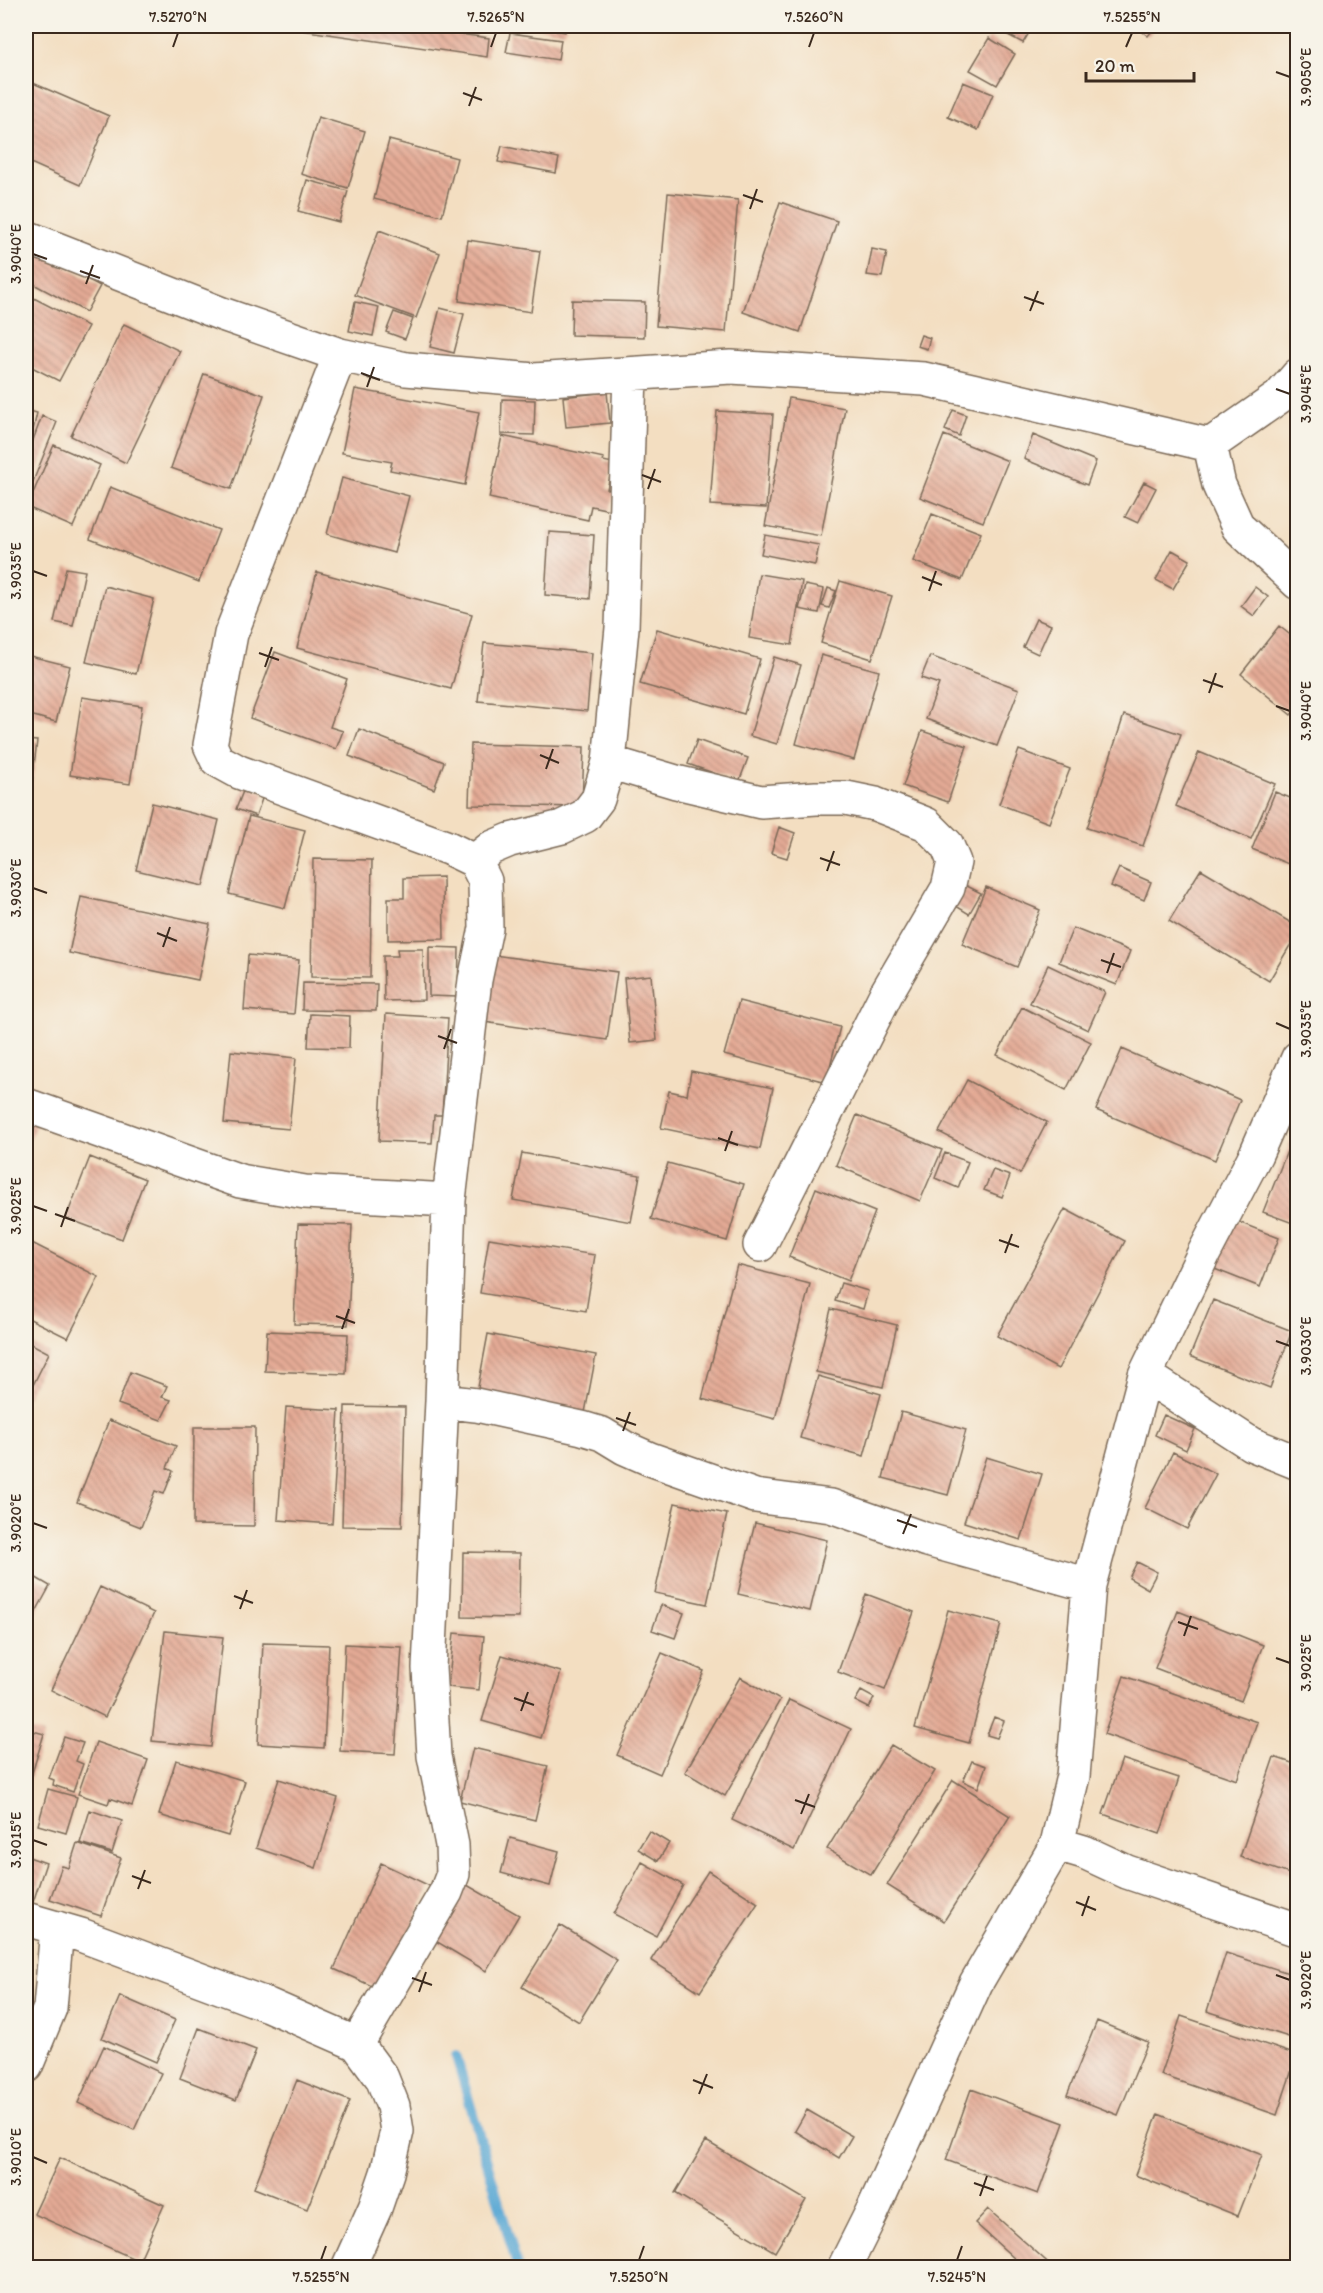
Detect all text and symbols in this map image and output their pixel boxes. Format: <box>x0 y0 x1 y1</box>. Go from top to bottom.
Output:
text: 7.5270°N <box>149 8 207 26</box>
text: 7.5265°N <box>467 8 525 26</box>
text: 7.5260°N <box>785 8 843 26</box>
text: 7.5255°N <box>1103 8 1161 26</box>
scale bar <box>1086 45 1194 83</box>
text: 3.9050°E <box>1297 48 1315 106</box>
text: 20 m <box>1095 55 1135 77</box>
text: 3.9040°E <box>7 224 25 284</box>
text: 3.9045°E <box>1297 365 1315 423</box>
text: 3.9035°E <box>7 542 25 600</box>
text: 3.9040°E <box>1297 681 1315 741</box>
text: 3.9030°E <box>7 858 25 918</box>
text: 3.9035°E <box>1297 1000 1315 1058</box>
text: 3.9025°E <box>7 1177 25 1235</box>
text: 3.9030°E <box>1297 1316 1315 1376</box>
text: 3.9020°E <box>7 1494 25 1552</box>
text: 3.9025°E <box>1297 1634 1315 1692</box>
text: 3.9015°E <box>7 1812 25 1868</box>
text: 3.9020°E <box>1297 1951 1315 2009</box>
text: 3.9010°E <box>7 2128 25 2186</box>
text: 7.5255°N <box>292 2268 350 2286</box>
text: 7.5250°N <box>610 2268 668 2286</box>
text: 7.5245°N <box>928 2268 986 2286</box>

